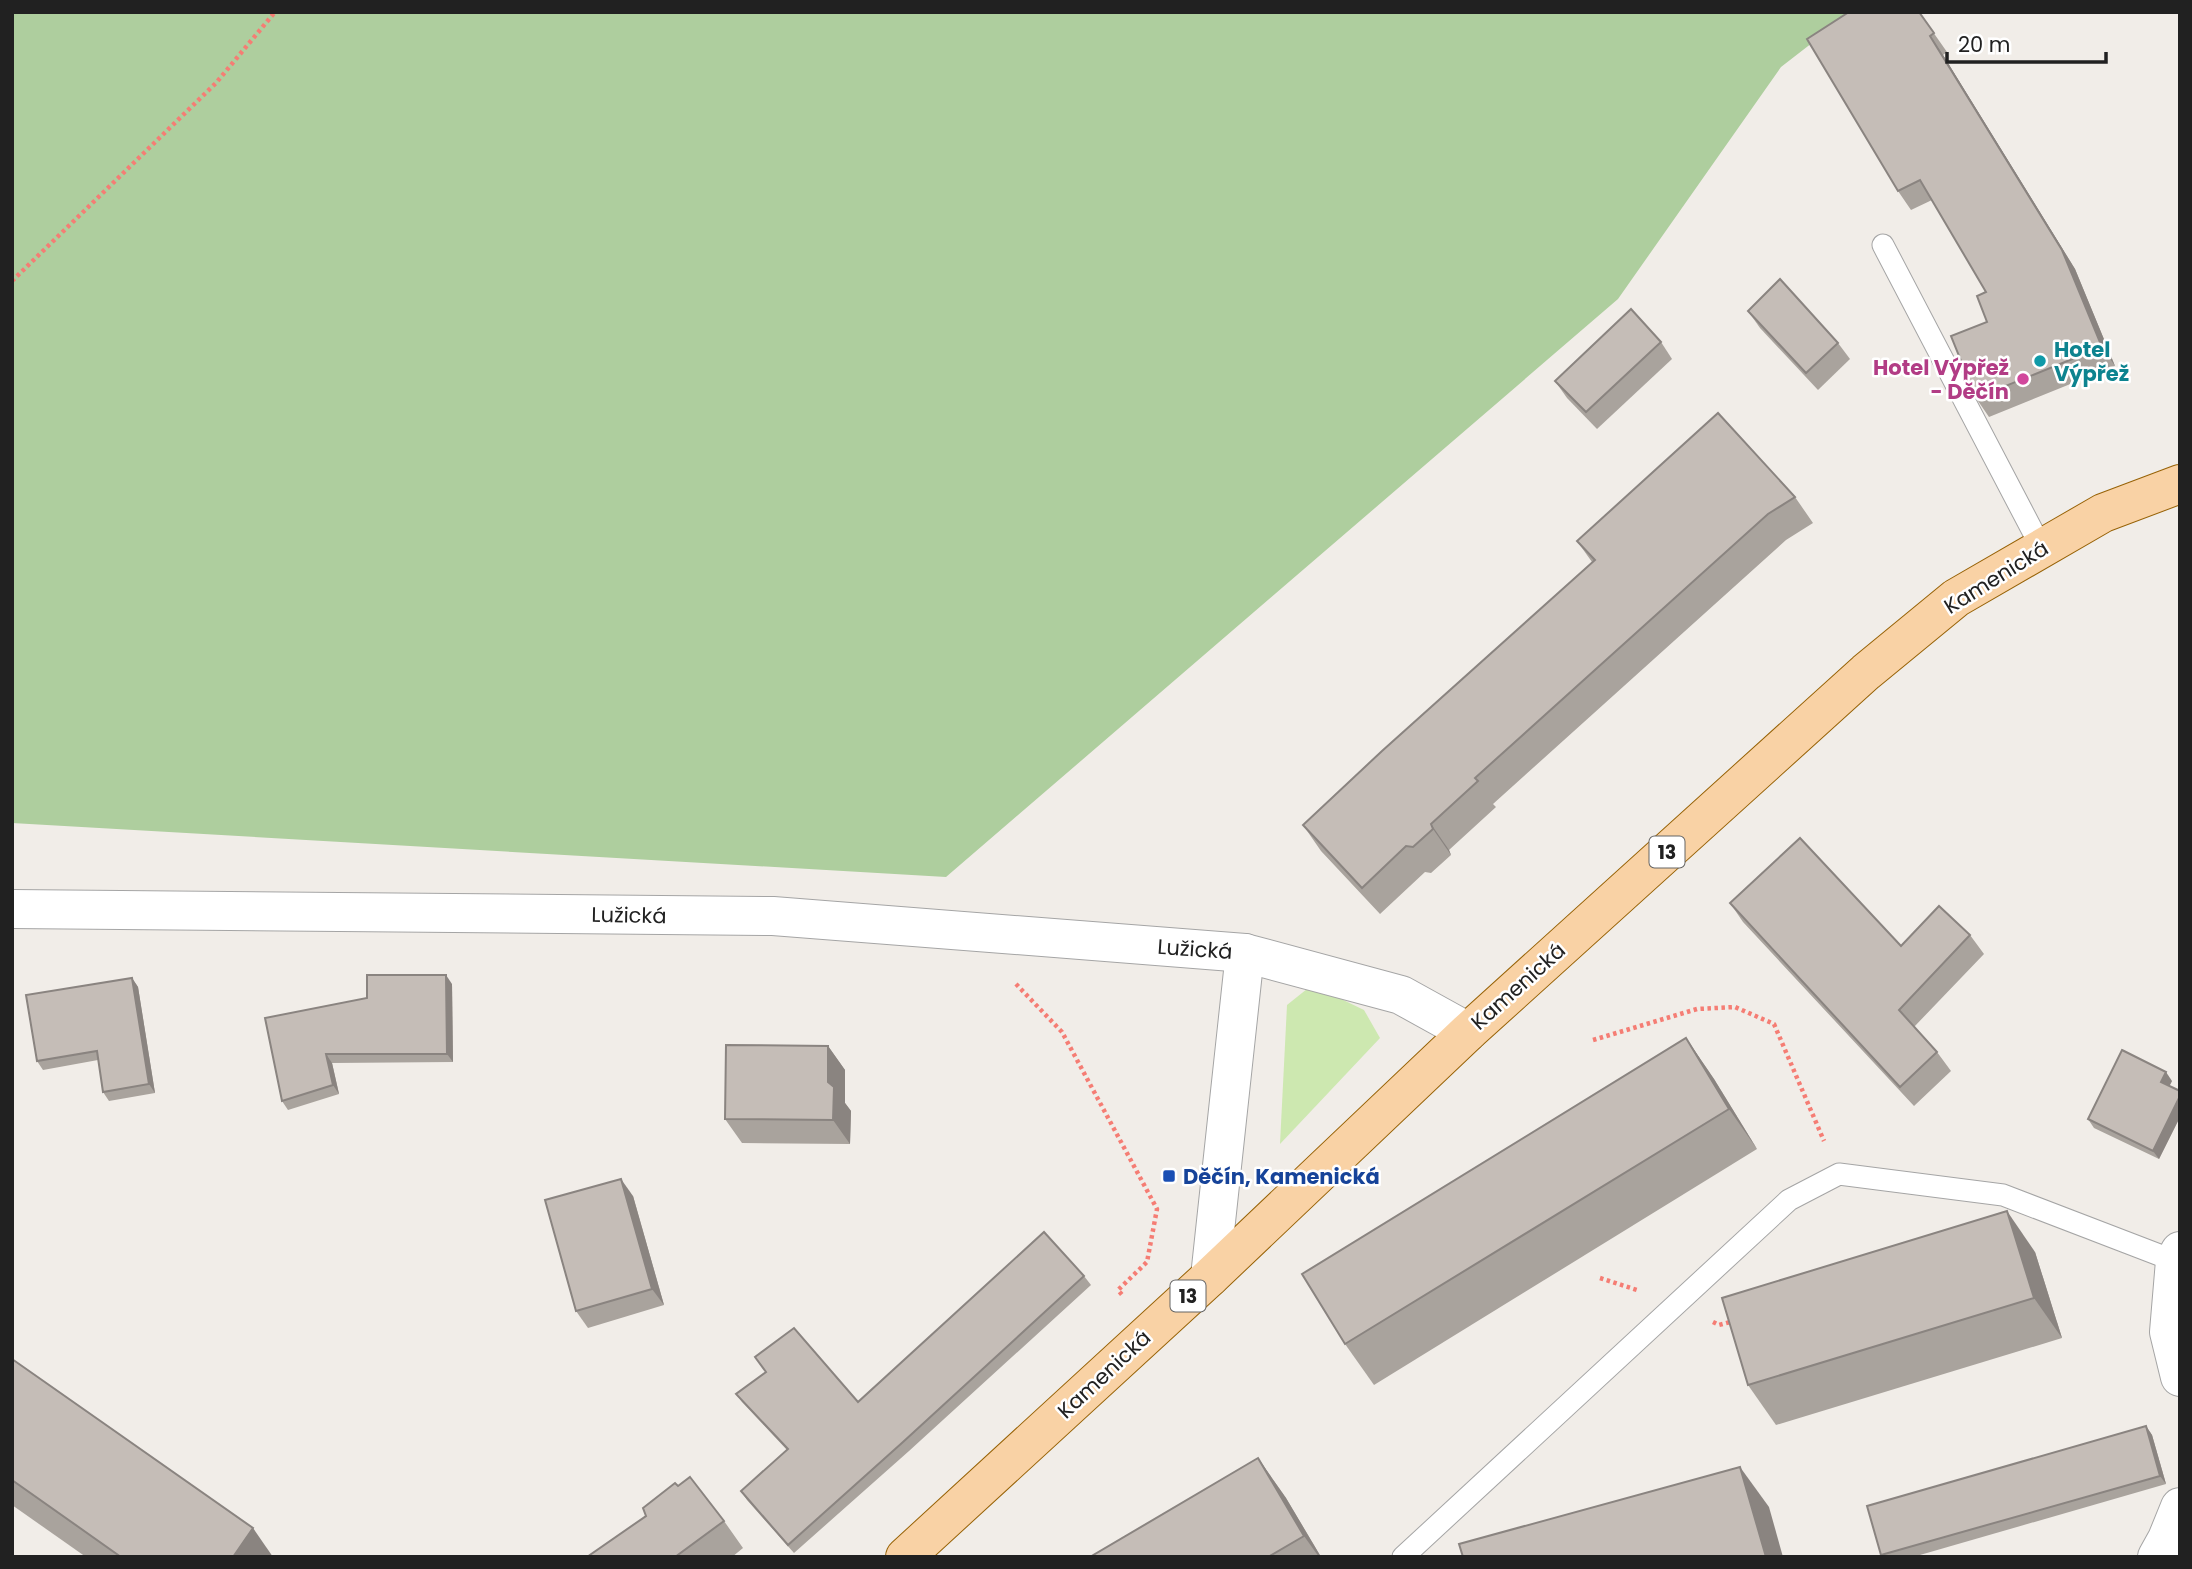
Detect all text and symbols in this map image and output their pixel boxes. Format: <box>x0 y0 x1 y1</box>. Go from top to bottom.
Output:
scale bar <box>1947 21 2106 65</box>
text: 20 m <box>1958 30 2011 59</box>
place label: Hotel Výpřež <box>2054 335 2129 388</box>
place label: Hotel Výpřež - Děčín <box>1873 353 2009 406</box>
marker: Hotel Výpřež <box>2032 353 2048 369</box>
marker: Hotel Výpřež - Děčín <box>2015 371 2031 387</box>
street label: Kamenická <box>1938 533 2054 621</box>
road number: 13 <box>1650 836 1684 867</box>
street label: Lužická <box>591 900 667 930</box>
street label: Lužická <box>1157 932 1233 966</box>
street label: Kamenická <box>1465 936 1571 1036</box>
place label: Děčín, Kamenická <box>1183 1162 1380 1191</box>
marker: Děčín, Kamenická <box>1161 1168 1177 1184</box>
road number: 13 <box>1170 1280 1206 1312</box>
street label: Kamenická <box>1051 1323 1157 1425</box>

